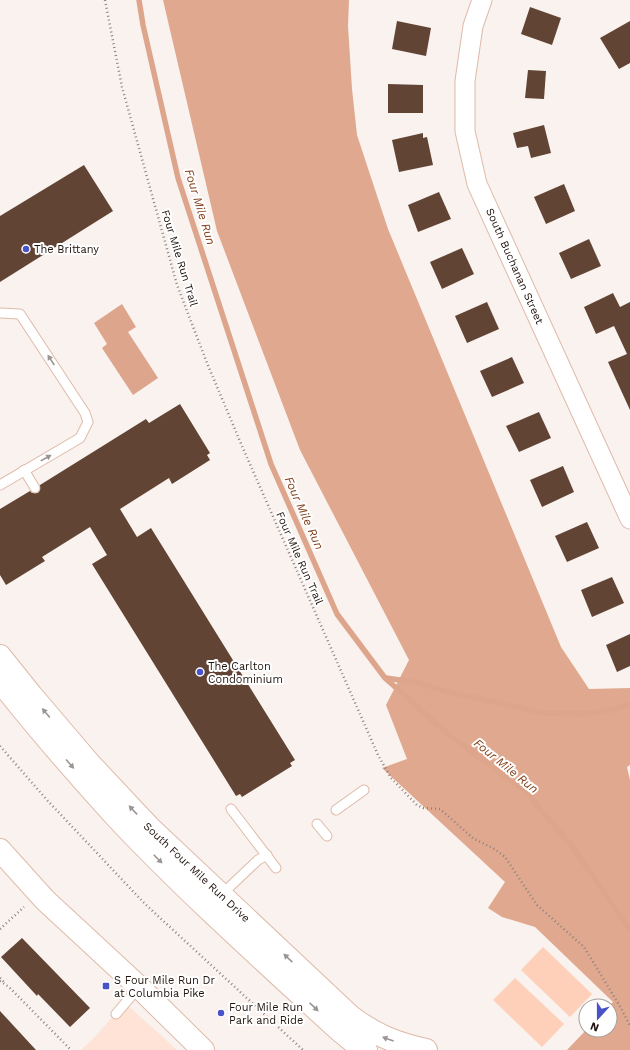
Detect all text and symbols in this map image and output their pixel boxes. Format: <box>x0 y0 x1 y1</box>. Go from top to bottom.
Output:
water label: Four Mile Run <box>182 167 218 247</box>
street label: South Buchanan Street <box>483 206 546 327</box>
street label: Four Mile Run Trail <box>159 208 201 309</box>
place label: The Brittany <box>34 243 99 256</box>
marker: The Brittany <box>21 244 31 254</box>
one-way arrow <box>47 355 54 366</box>
one-way arrow <box>40 454 51 461</box>
water label: Four Mile Run <box>282 474 326 552</box>
street label: Four Mile Run Trail <box>273 510 326 607</box>
place label: The Carlton Condominium <box>208 660 283 686</box>
marker: The Carlton Condominium <box>195 667 205 677</box>
one-way arrow <box>42 708 51 718</box>
water label: Four Mile Run <box>471 736 541 796</box>
one-way arrow <box>65 759 74 770</box>
one-way arrow <box>128 805 138 815</box>
street label: South Four Mile Run Drive <box>141 820 253 925</box>
one-way arrow <box>153 854 163 864</box>
one-way arrow <box>283 953 293 962</box>
place label: S Four Mile Run Dr at Columbia Pike <box>114 974 215 1000</box>
marker: S Four Mile Run Dr at Columbia Pike <box>101 981 111 991</box>
north arrow <box>578 998 618 1038</box>
place label: Four Mile Run Park and Ride <box>229 1001 303 1027</box>
one-way arrow <box>308 1002 319 1011</box>
marker: Four Mile Run Park and Ride <box>216 1008 226 1018</box>
text: N <box>588 1019 601 1034</box>
one-way arrow <box>382 1036 394 1042</box>

